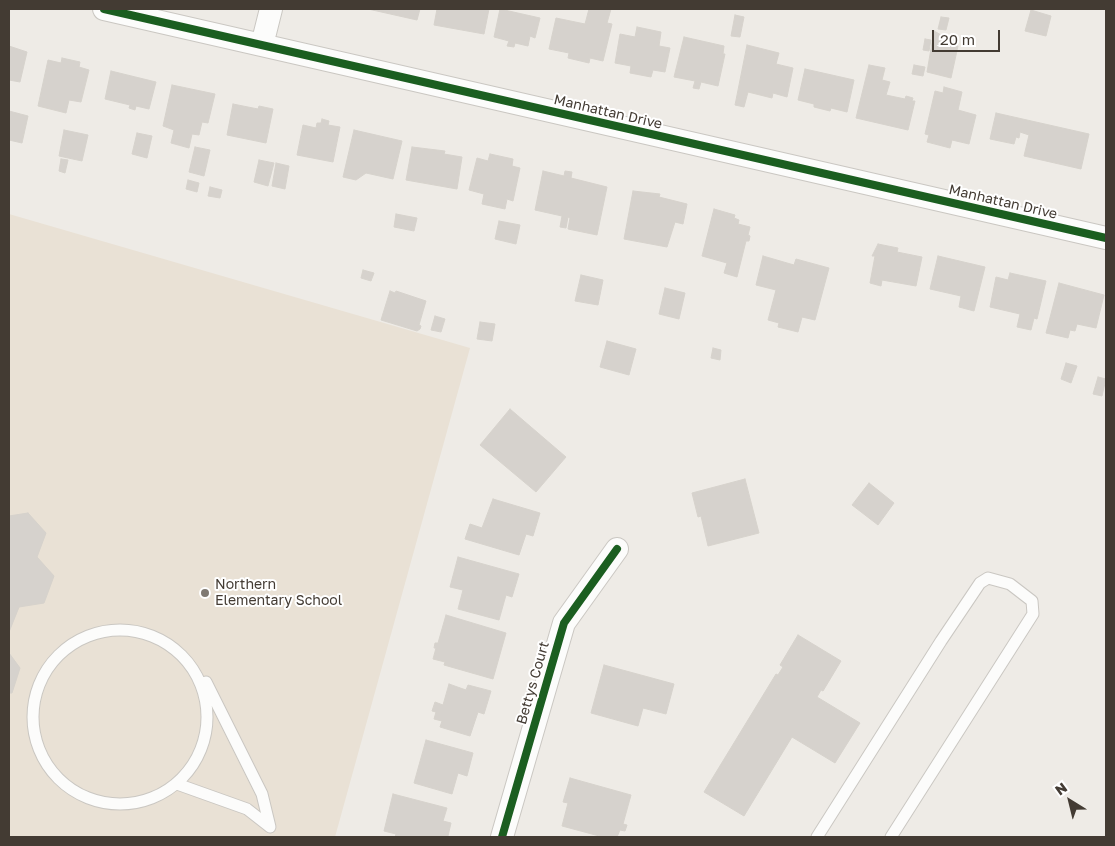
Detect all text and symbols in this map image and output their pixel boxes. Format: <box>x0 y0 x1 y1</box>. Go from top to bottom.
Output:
scale bar <box>935 20 1002 52</box>
text: 20 m <box>940 30 975 48</box>
street label: Manhattan Drive <box>552 91 664 133</box>
street label: Manhattan Drive <box>947 181 1059 223</box>
place label: Northern Elementary School <box>215 577 342 610</box>
marker: Northern Elementary School <box>199 587 211 599</box>
street label: Bettys Court <box>513 640 553 726</box>
north arrow <box>1045 776 1095 826</box>
text: N <box>1052 778 1070 798</box>

